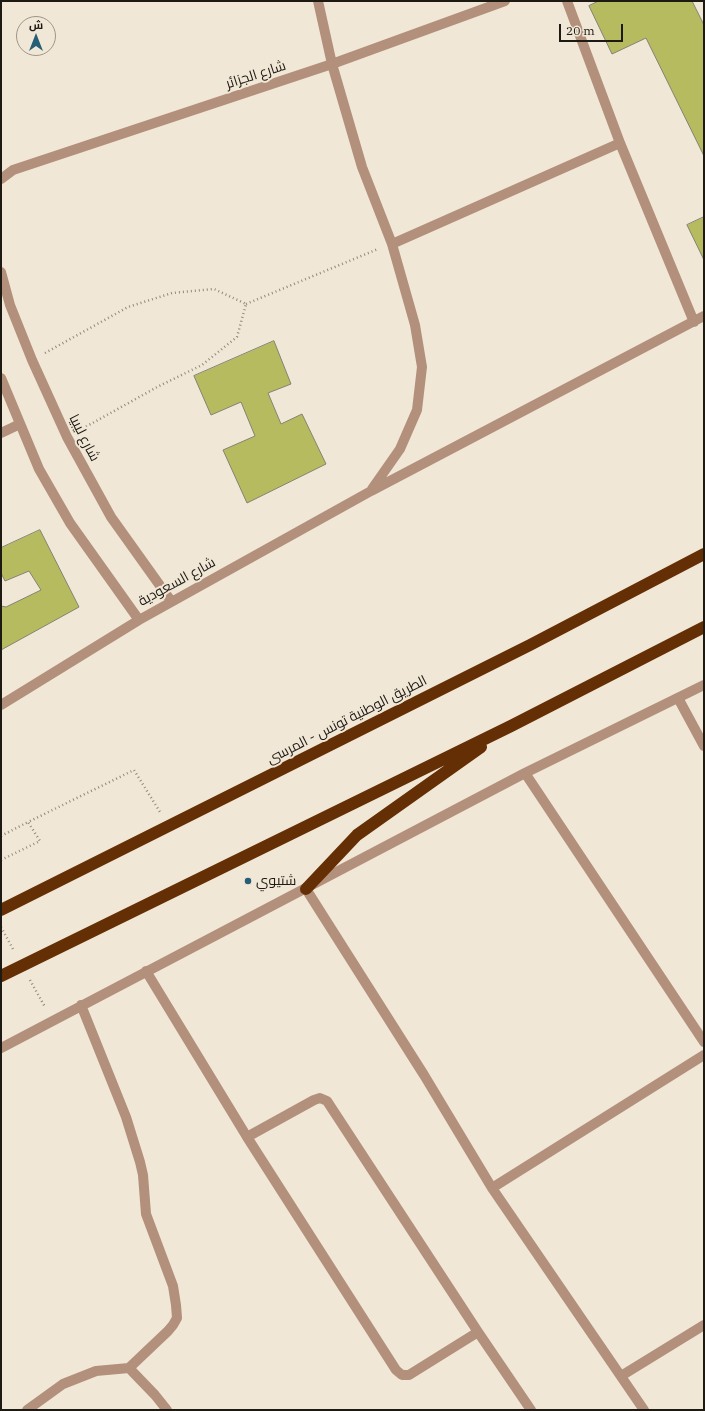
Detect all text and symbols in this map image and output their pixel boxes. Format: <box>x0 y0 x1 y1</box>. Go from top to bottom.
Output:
north arrow <box>16 16 56 56</box>
scale bar <box>561 16 625 42</box>
text: ش <box>29 18 43 32</box>
text: 20 m <box>566 23 595 38</box>
street label: شارع الجزائر <box>224 57 288 93</box>
street label: شارع ليبيا <box>65 412 103 464</box>
street label: شارع السعودية <box>135 554 219 610</box>
street label: الطريق الوطنية تونس - المرسى <box>264 672 430 768</box>
place label: شتيوي <box>256 873 296 889</box>
marker: شتيوي <box>243 876 253 886</box>

